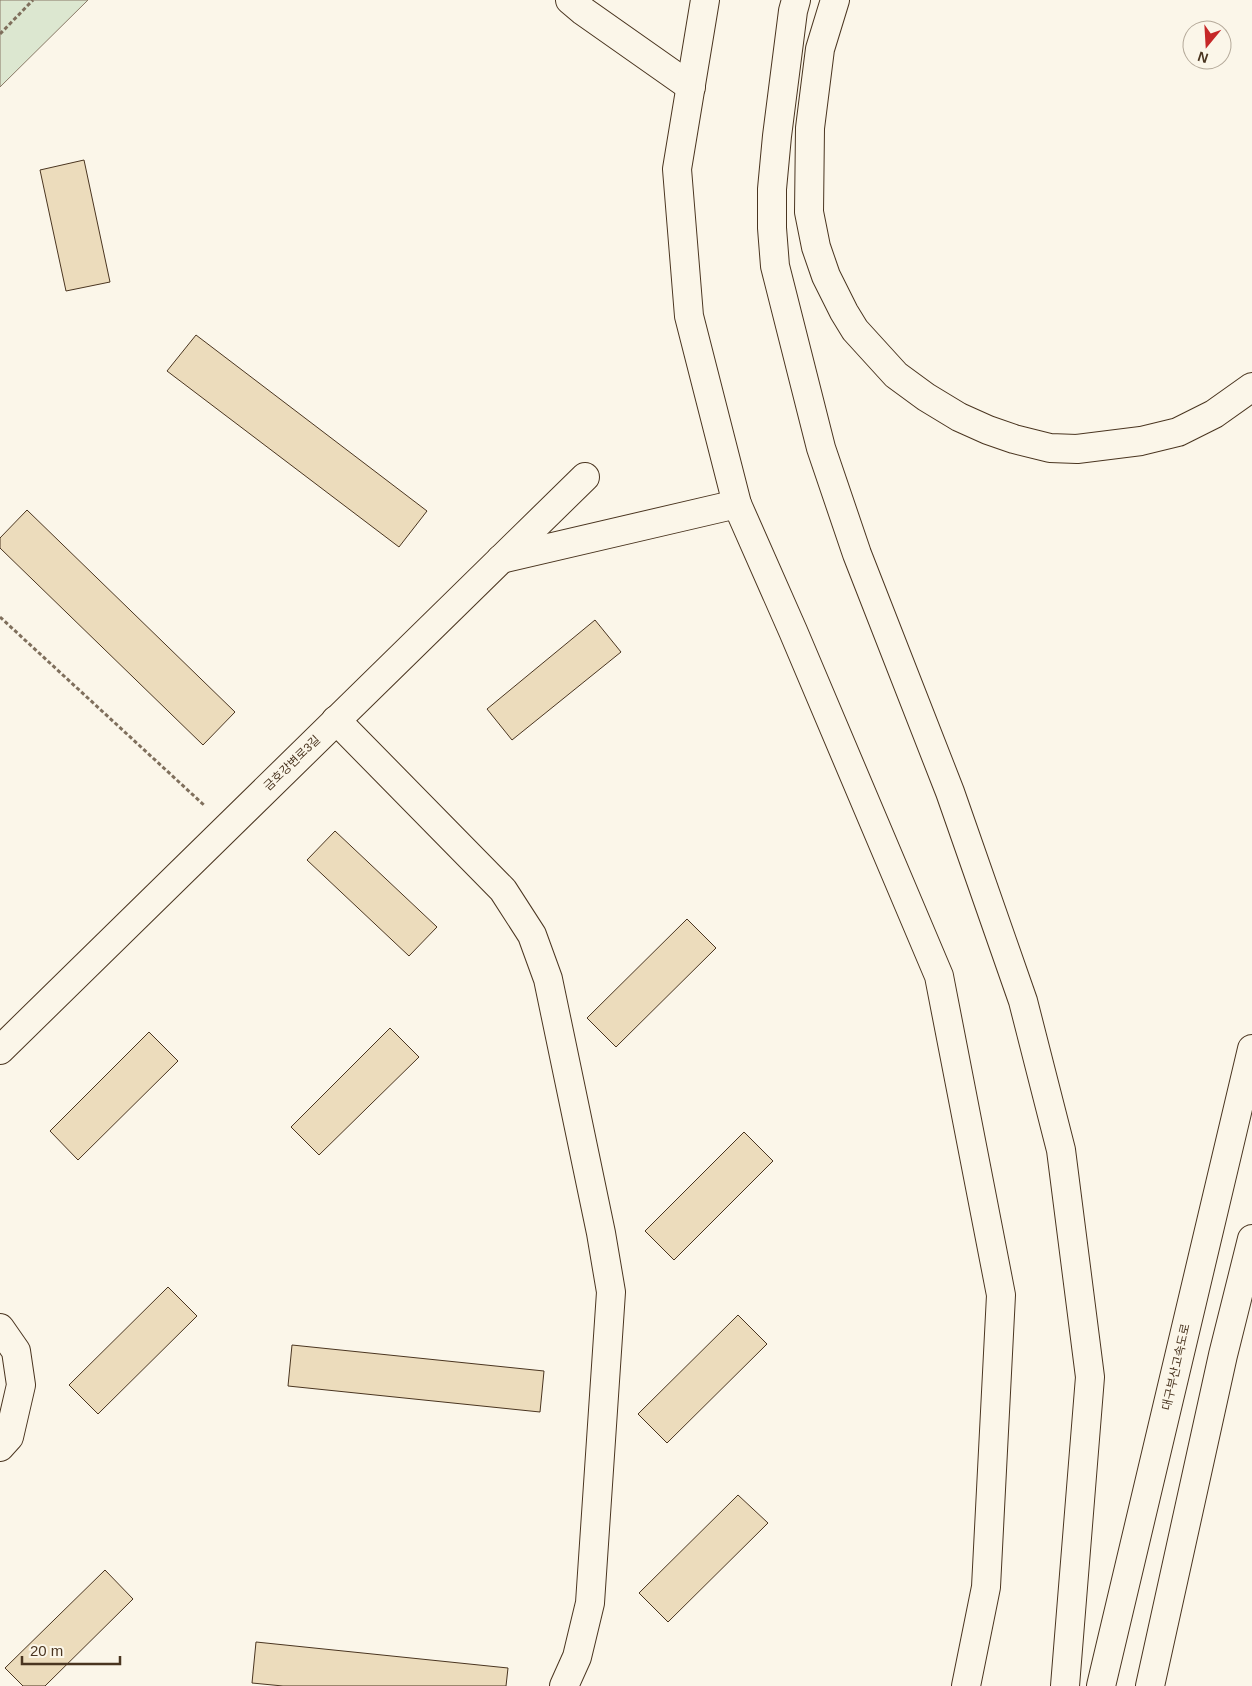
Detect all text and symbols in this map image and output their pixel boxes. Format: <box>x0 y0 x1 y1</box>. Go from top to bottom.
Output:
north arrow <box>1182 20 1232 70</box>
text: N <box>1196 48 1210 67</box>
street label: 금호강변로3길 <box>261 733 323 793</box>
street label: 대구부산고속도로 <box>1159 1322 1193 1412</box>
scale bar <box>22 1634 120 1666</box>
text: 20 m <box>30 1642 63 1659</box>

